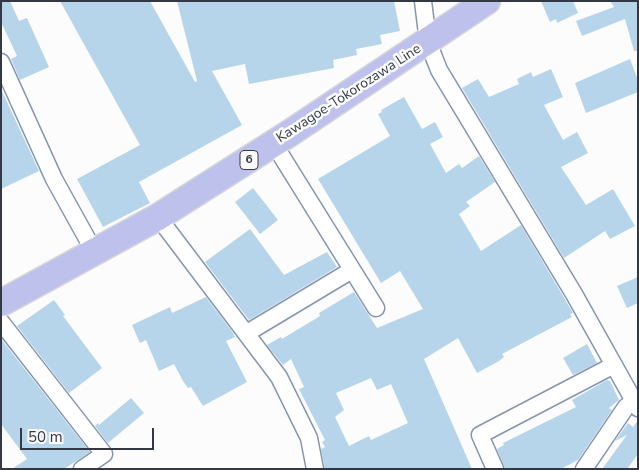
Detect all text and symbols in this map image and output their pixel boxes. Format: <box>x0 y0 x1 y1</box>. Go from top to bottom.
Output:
street label: Kawagoe-Tokorozawa Line <box>274 41 424 147</box>
road number: 6 <box>240 150 258 170</box>
scale bar <box>22 418 156 450</box>
text: 50 m <box>28 427 63 447</box>

